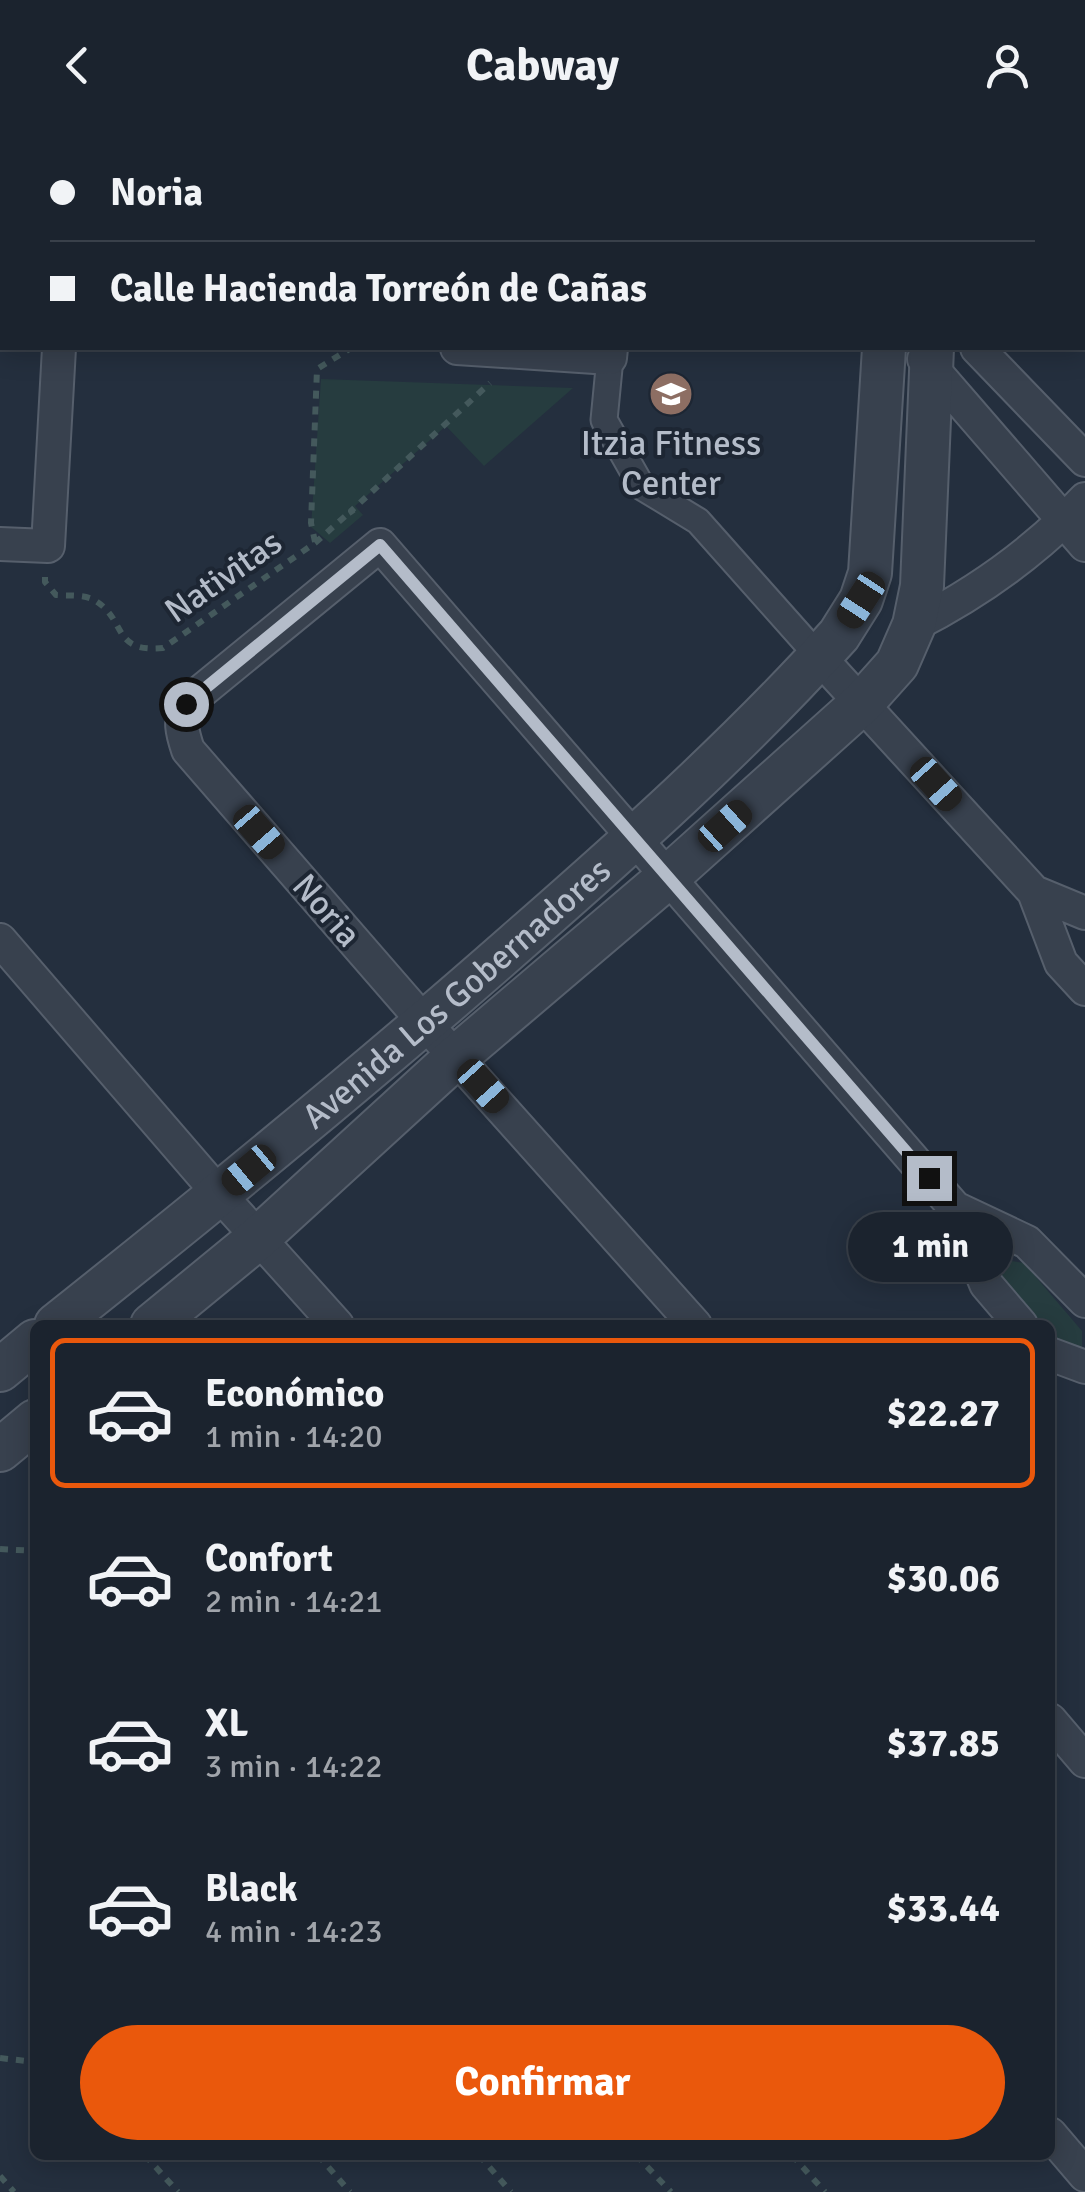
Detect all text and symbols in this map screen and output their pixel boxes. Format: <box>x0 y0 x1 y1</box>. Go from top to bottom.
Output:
icon: back <box>50 38 105 93</box>
text: Cabway <box>466 38 619 93</box>
icon: person <box>980 38 1035 93</box>
text: Noria <box>110 169 203 216</box>
text: Calle Hacienda Torreón de Cañas <box>110 265 647 312</box>
school or university icon: Itzia Fitness Center <box>648 371 694 417</box>
place label: Itzia Fitness Center <box>581 422 761 505</box>
street label: Nativitas <box>157 521 290 632</box>
car <box>832 567 890 633</box>
route start <box>164 682 209 727</box>
car <box>905 752 967 816</box>
car <box>693 795 757 857</box>
car <box>228 800 290 864</box>
street label: Avenida Los Gobernadores <box>294 849 620 1138</box>
street label: Noria <box>283 865 370 956</box>
car <box>452 1054 514 1118</box>
car <box>216 1139 282 1201</box>
route end <box>907 1156 952 1201</box>
callout: 1 min <box>846 1213 1012 1283</box>
text: 1 min <box>892 1227 969 1266</box>
icon: car <box>85 1368 175 1458</box>
text: Económico <box>205 1370 384 1417</box>
text: $22.27 <box>887 1390 1000 1437</box>
text: 1 min · 14:20 <box>205 1417 383 1456</box>
icon: car <box>85 1533 175 1623</box>
text: Confort <box>205 1535 333 1582</box>
text: $30.06 <box>887 1555 1000 1602</box>
text: 2 min · 14:21 <box>205 1582 383 1621</box>
icon: car <box>85 1698 175 1788</box>
text: XL <box>205 1700 248 1747</box>
text: $37.85 <box>887 1720 1000 1767</box>
text: 3 min · 14:22 <box>205 1747 383 1786</box>
icon: car <box>85 1863 175 1953</box>
text: Black <box>205 1865 298 1912</box>
text: $33.44 <box>887 1885 1000 1932</box>
text: 4 min · 14:23 <box>205 1912 383 1951</box>
button: Confirmar <box>80 2025 1005 2140</box>

